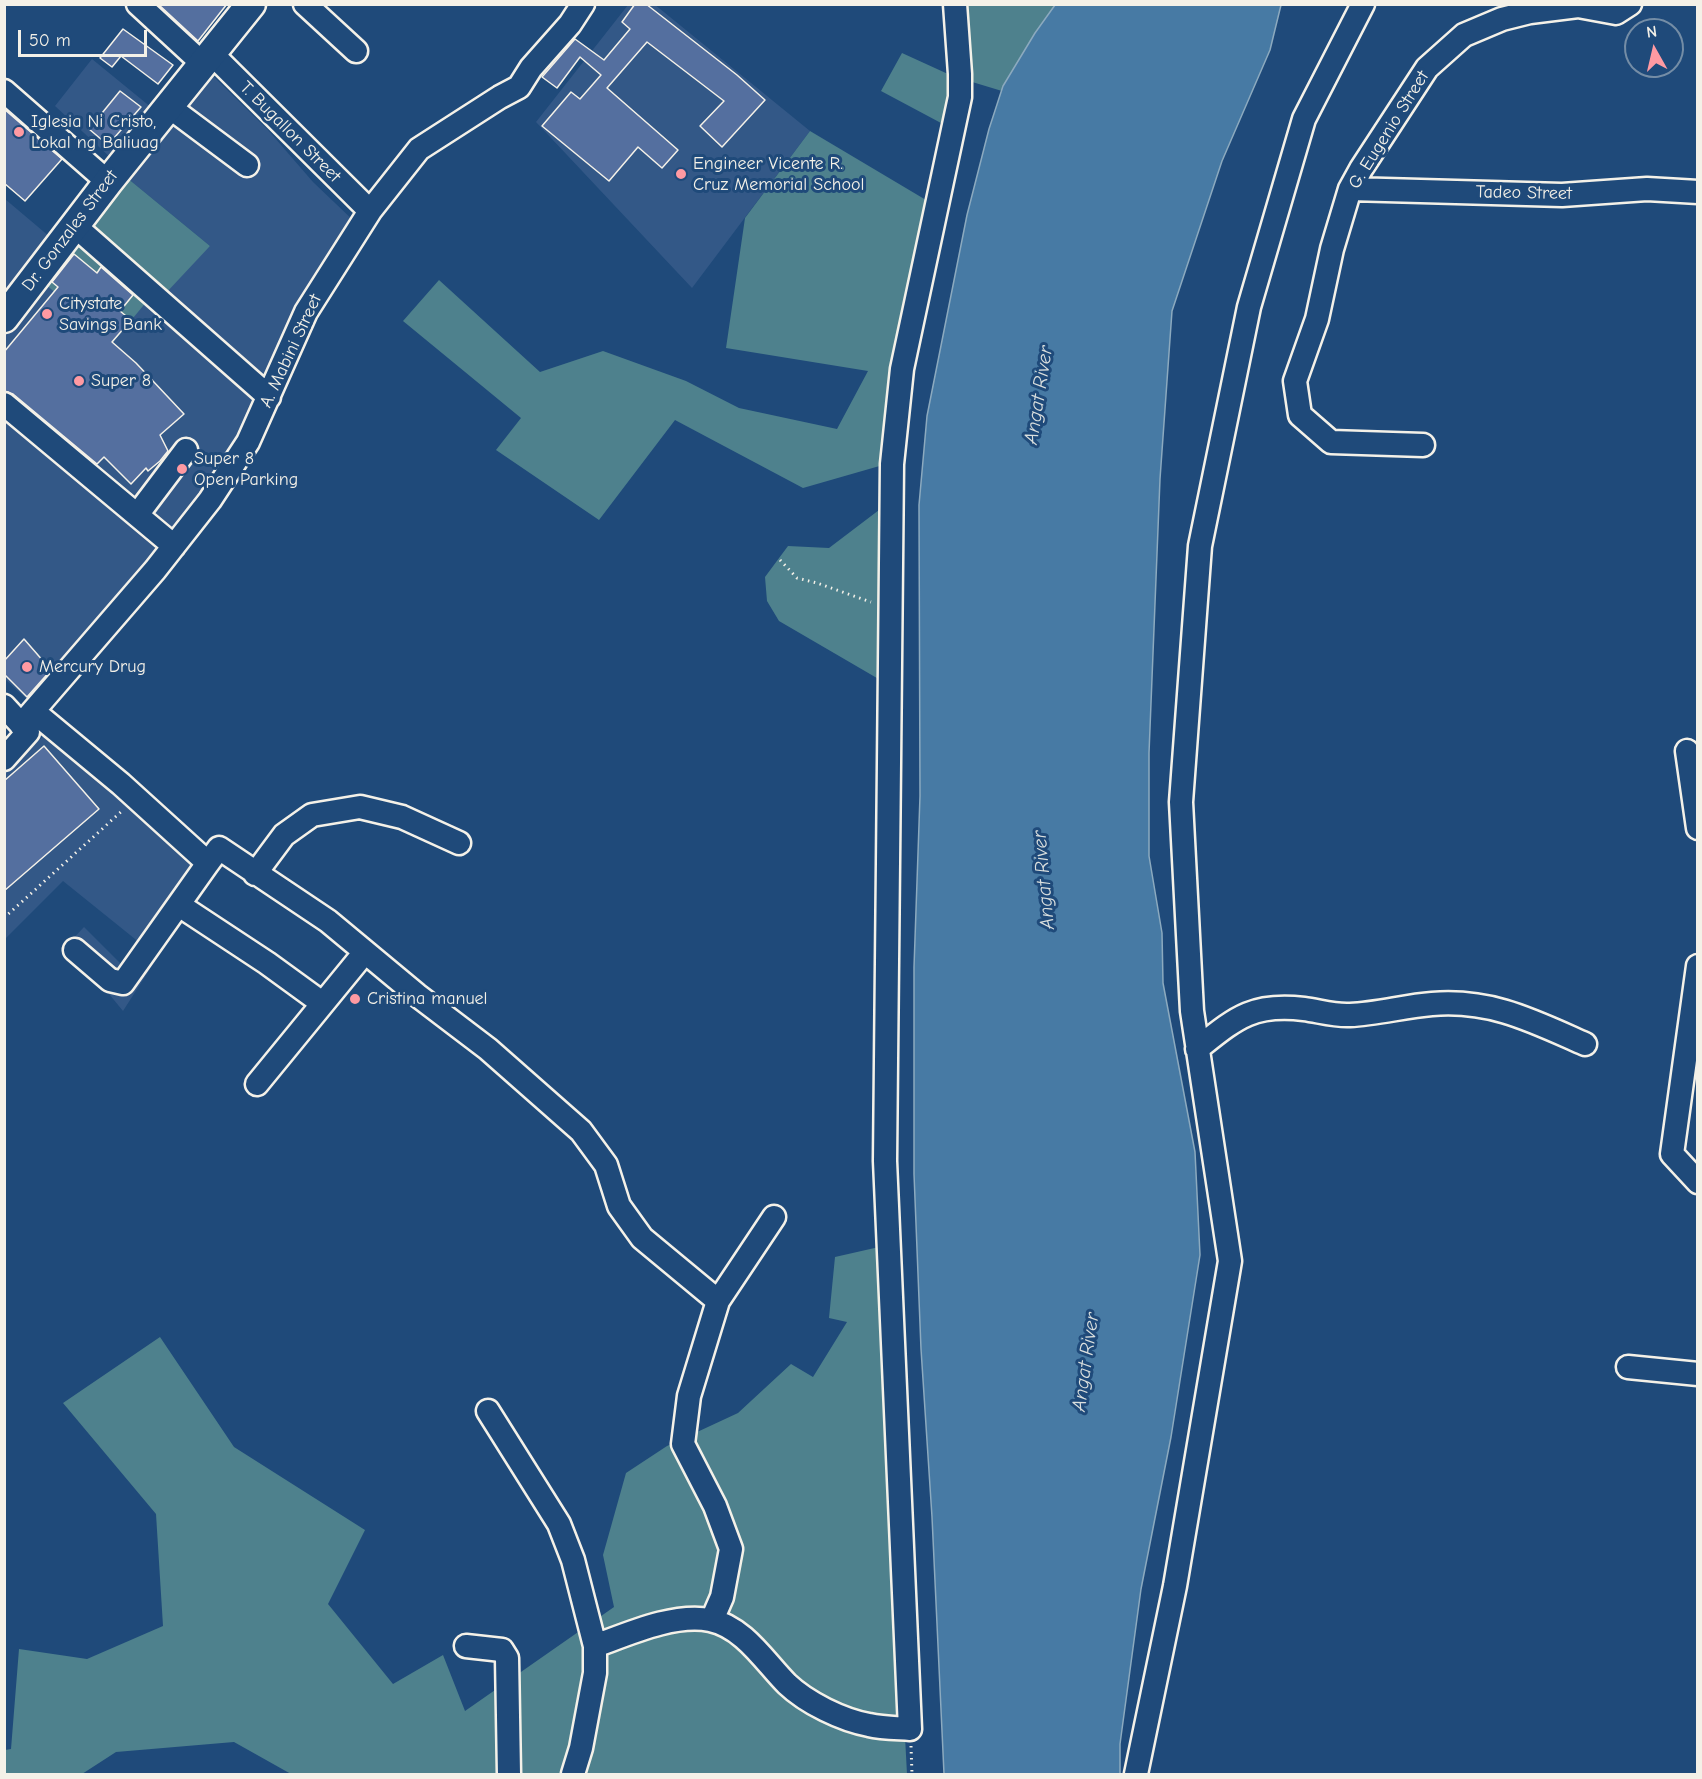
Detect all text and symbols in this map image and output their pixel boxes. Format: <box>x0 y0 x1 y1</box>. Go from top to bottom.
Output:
scale bar <box>21 18 150 56</box>
north arrow <box>1624 18 1684 78</box>
text: N <box>1645 23 1658 42</box>
text: 50 m <box>29 30 71 51</box>
street label: G. Eugenio Street <box>1344 67 1434 193</box>
street label: T. Bugallon Street <box>235 77 345 187</box>
place label: Iglesia Ni Cristo, Lokal ng Baliuag <box>31 111 159 154</box>
marker: Iglesia Ni Cristo, Lokal ng Baliuag <box>12 125 26 139</box>
place label: Engineer Vicente R. Cruz Memorial School <box>693 153 864 195</box>
street label: Dr. Gonzales Street <box>17 166 123 296</box>
marker: Engineer Vicente R. Cruz Memorial School <box>674 167 688 181</box>
street label: Tadeo Street <box>1476 181 1572 205</box>
street label: A. Mabini Street <box>255 291 327 411</box>
place label: Citystate Savings Bank <box>59 293 162 336</box>
marker: Citystate Savings Bank <box>40 307 54 321</box>
water label: Angat River <box>1019 344 1059 446</box>
place label: Super 8 <box>91 370 151 392</box>
marker: Super 8 <box>72 374 86 388</box>
place label: Super 8 Open Parking <box>194 448 298 490</box>
marker: Super 8 Open Parking <box>175 462 189 476</box>
place label: Mercury Drug <box>39 656 146 678</box>
marker: Mercury Drug <box>20 660 34 674</box>
water label: Angat River <box>1028 830 1060 930</box>
place label: Cristina manuel <box>367 988 488 1010</box>
marker: Cristina manuel <box>348 992 362 1006</box>
water label: Angat River <box>1067 1311 1105 1413</box>

